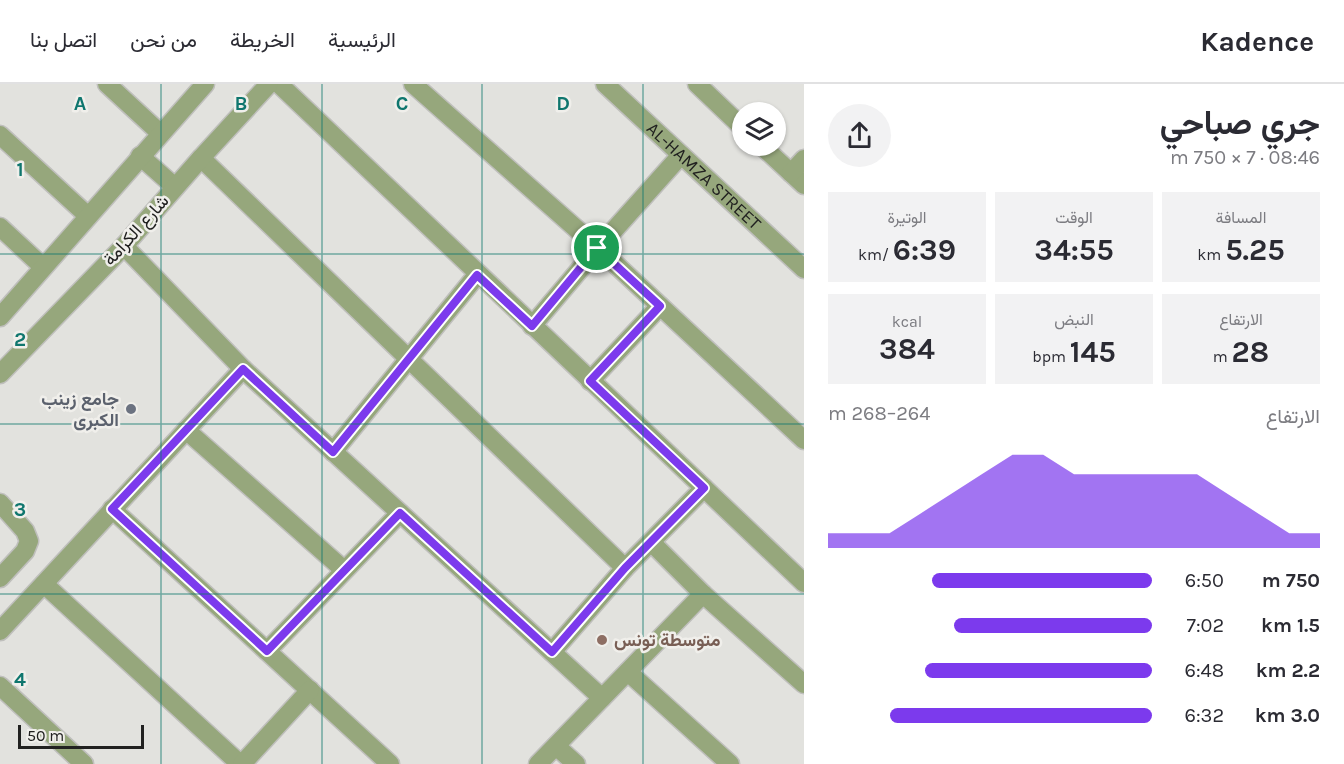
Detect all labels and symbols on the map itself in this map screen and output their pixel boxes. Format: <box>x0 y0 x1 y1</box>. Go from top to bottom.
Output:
text: A <box>74 92 87 115</box>
text: B <box>235 92 247 115</box>
text: C <box>396 92 408 115</box>
text: D <box>556 92 570 115</box>
street label: AL-HAMZA STREET <box>642 117 766 234</box>
text: 1 <box>16 158 24 181</box>
street label: شارع الكرامة <box>98 190 174 271</box>
pin <box>571 222 622 273</box>
text: 2 <box>14 328 26 351</box>
place label: جامع زينب الكبرى <box>41 388 119 431</box>
marker: جامع زينب الكبرى <box>124 402 138 416</box>
text: 3 <box>14 498 26 521</box>
place label: متوسطة تونس <box>614 629 721 651</box>
marker: متوسطة تونس <box>595 633 609 647</box>
text: 4 <box>14 668 26 691</box>
scale bar <box>18 722 144 750</box>

